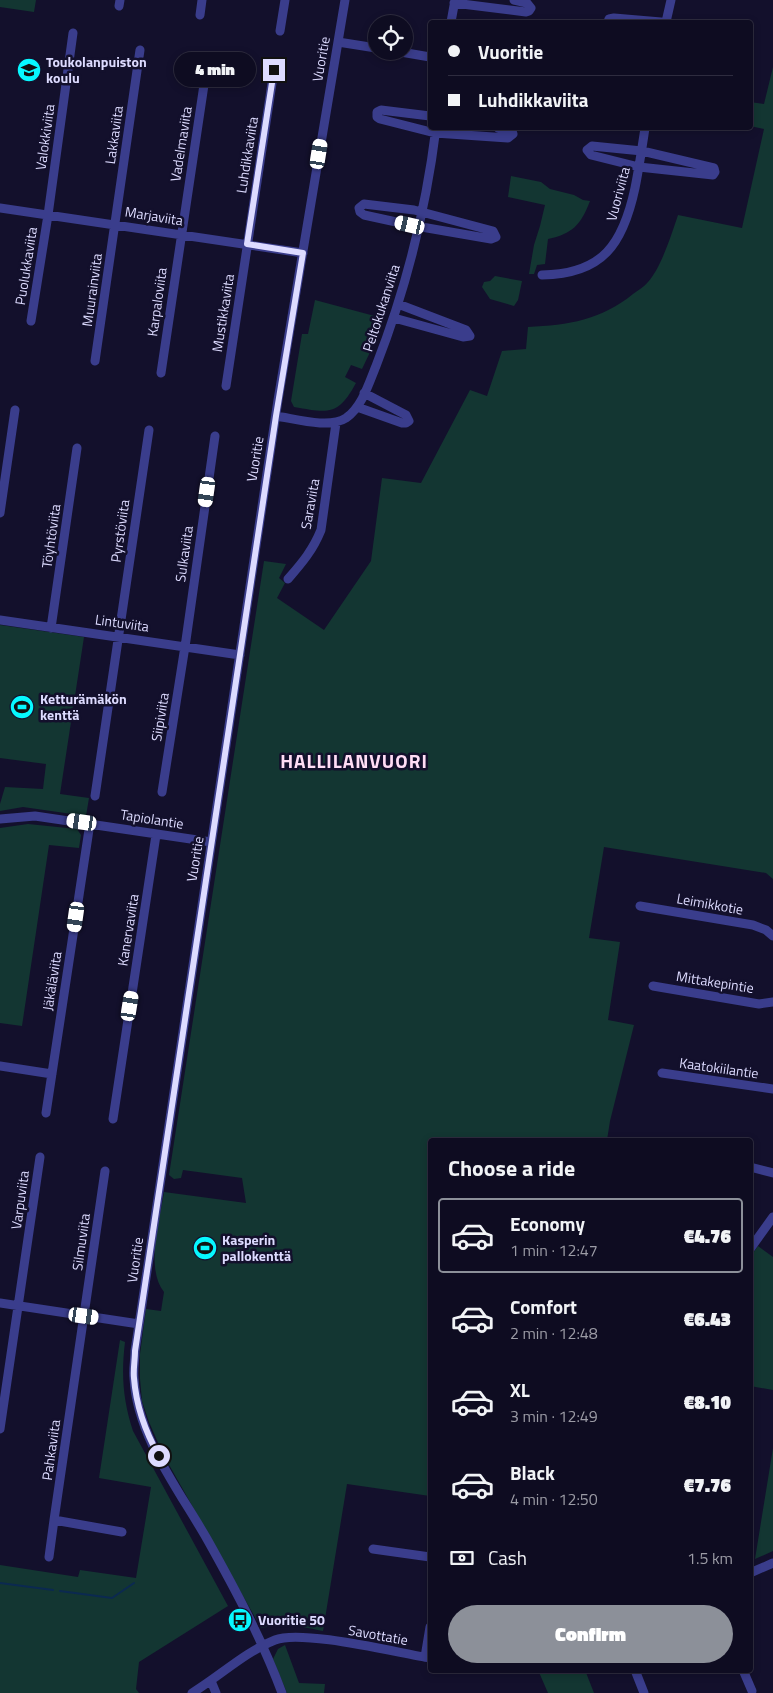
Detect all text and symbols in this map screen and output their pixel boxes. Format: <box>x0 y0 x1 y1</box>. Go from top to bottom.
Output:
map controls <box>368 15 413 60</box>
button: locate <box>368 15 413 60</box>
street label: Vuoritie <box>306 35 335 83</box>
text: Vuoritie <box>478 37 543 66</box>
place label: Toukolanpuiston koulu <box>46 51 147 88</box>
callout: 4 min <box>174 52 256 88</box>
school or university icon: Toukolanpuiston koulu <box>16 57 42 83</box>
text: 4 min <box>195 57 235 81</box>
route end <box>263 59 285 81</box>
text: Luhdikkaviita <box>478 85 588 114</box>
street label: Valokkiviita <box>29 102 60 171</box>
street label: Lakkaviita <box>99 104 128 166</box>
street label: Vadelmaviita <box>164 105 197 183</box>
street label: Luhdikkaviita <box>230 115 263 195</box>
car <box>309 138 328 170</box>
street label: Vuoriviita <box>600 164 635 223</box>
street label: Marjaviita <box>124 201 185 230</box>
car <box>393 214 426 236</box>
street label: Puolukkaviita <box>9 225 42 307</box>
street label: Muurainviita <box>76 252 107 328</box>
street label: Peltokukanviita <box>356 261 405 354</box>
street label: Karpaloviita <box>141 266 172 338</box>
street label: Mustikkaviita <box>206 272 239 353</box>
street label: Vuoritie <box>241 435 268 483</box>
car <box>197 476 216 508</box>
street label: Saraviita <box>295 477 324 531</box>
street label: Pyrstöviita <box>105 498 134 564</box>
street label: Töyhtöviita <box>36 503 65 569</box>
street label: Sulkaviita <box>169 524 198 583</box>
street label: Lintuviita <box>94 608 150 637</box>
place label: Ketturämäkön kenttä <box>40 688 127 725</box>
street label: Siipiviita <box>145 691 174 743</box>
sports icon: Ketturämäkön kenttä <box>9 694 35 720</box>
district label: HALLILANVUORI <box>280 746 428 775</box>
street label: Tapiolantie <box>119 803 185 834</box>
car <box>66 812 97 832</box>
street label: Vuoritie <box>181 835 208 883</box>
street label: Leimikkotie <box>675 887 745 920</box>
street label: Kanervaviita <box>111 892 144 968</box>
car <box>66 901 85 933</box>
street label: Jäkäläviita <box>36 950 67 1012</box>
street label: Mittakepintie <box>675 965 755 998</box>
car <box>120 990 139 1022</box>
street label: Kaatokiilantie <box>678 1052 760 1083</box>
text: Choose a ride <box>448 1151 575 1185</box>
street label: Varpuviita <box>5 1169 34 1231</box>
text: Economy <box>510 1209 585 1238</box>
street label: Silmuviita <box>66 1212 95 1272</box>
icon: car <box>450 1213 495 1258</box>
text: €4.76 <box>684 1221 731 1250</box>
place label: Kasperin pallokenttä <box>222 1229 291 1266</box>
sports icon: Kasperin pallokenttä <box>192 1235 218 1261</box>
street label: Vuoritie <box>121 1236 148 1284</box>
text: 1 min · 12:47 <box>510 1238 598 1262</box>
text: Comfort <box>510 1292 577 1321</box>
icon: car <box>450 1296 495 1341</box>
text: €6.43 <box>684 1304 731 1333</box>
car <box>68 1306 99 1326</box>
text: 2 min · 12:48 <box>510 1321 598 1345</box>
text: XL <box>510 1375 530 1404</box>
icon: car <box>450 1379 495 1424</box>
text: €8.10 <box>684 1387 731 1416</box>
text: 3 min · 12:49 <box>510 1404 598 1428</box>
street label: Pahkaviita <box>36 1418 65 1482</box>
route start <box>148 1445 170 1467</box>
text: Black <box>510 1458 555 1487</box>
icon: car <box>450 1462 495 1507</box>
text: €7.76 <box>684 1470 731 1499</box>
text: 4 min · 12:50 <box>510 1487 598 1511</box>
text: Cash <box>488 1543 527 1572</box>
icon: cash <box>448 1544 476 1572</box>
text: 1.5 km <box>687 1546 733 1570</box>
button: Confirm <box>448 1605 733 1663</box>
bus stop icon: Vuoritie 50 <box>227 1607 253 1633</box>
place label: Vuoritie 50 <box>258 1609 325 1630</box>
street label: Savottatie <box>347 1619 410 1650</box>

